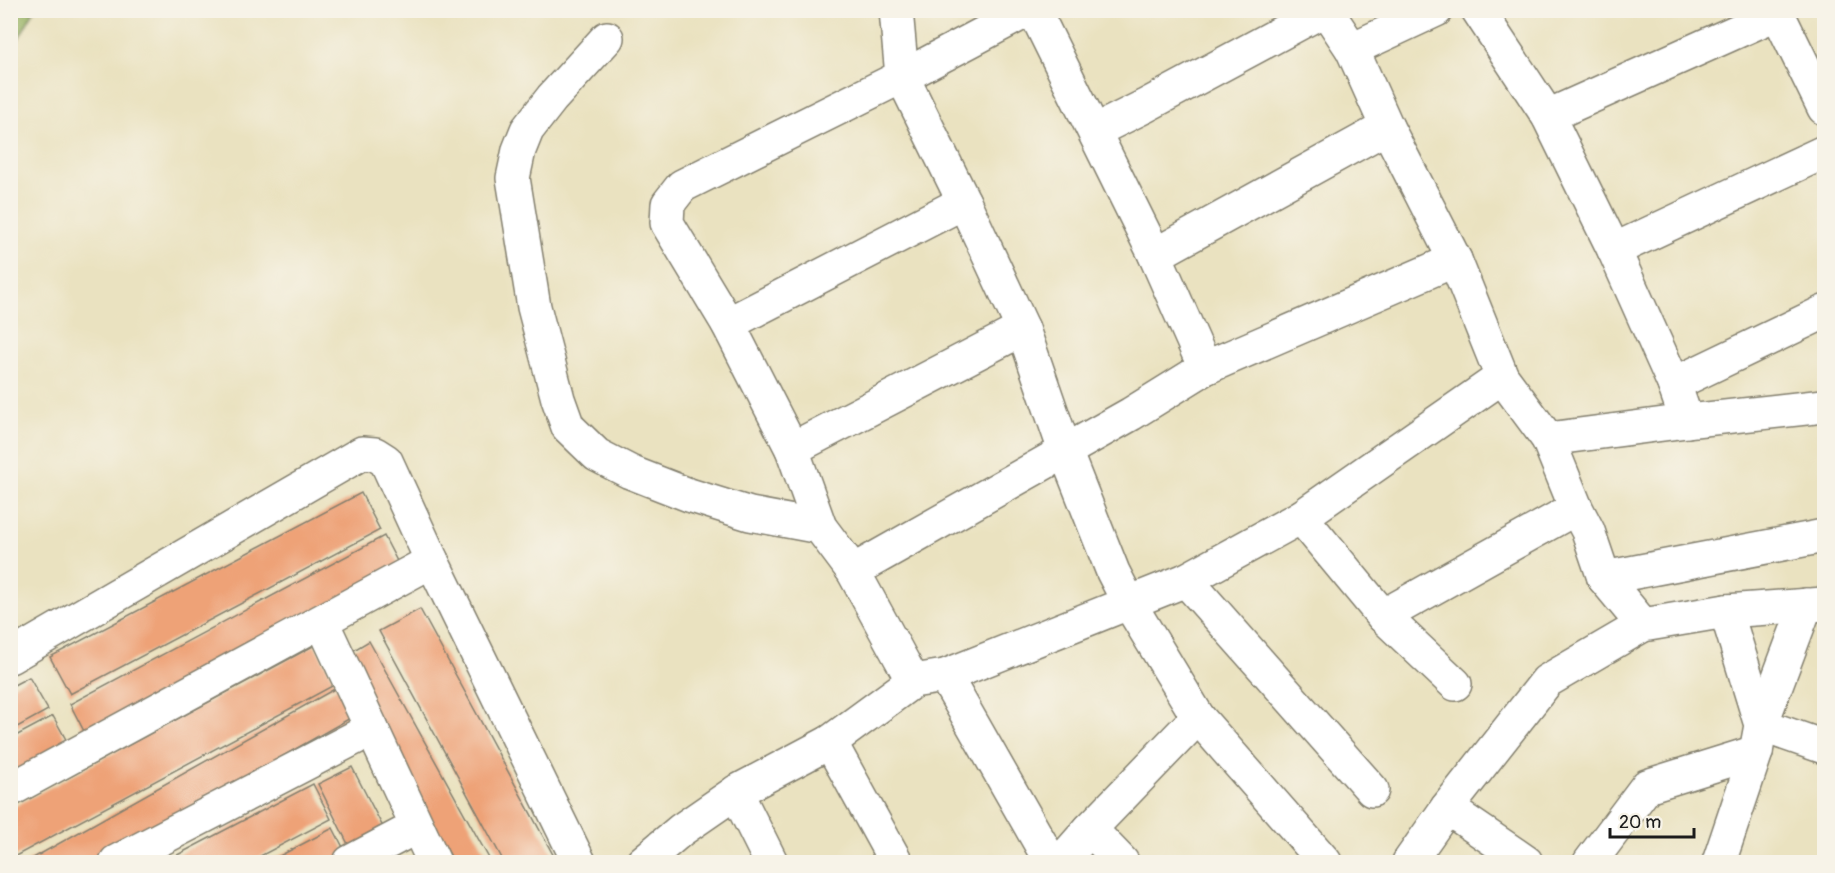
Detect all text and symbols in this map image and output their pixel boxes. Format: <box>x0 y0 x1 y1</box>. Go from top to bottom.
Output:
scale bar <box>1610 801 1694 839</box>
text: 20 m <box>1619 811 1661 834</box>

